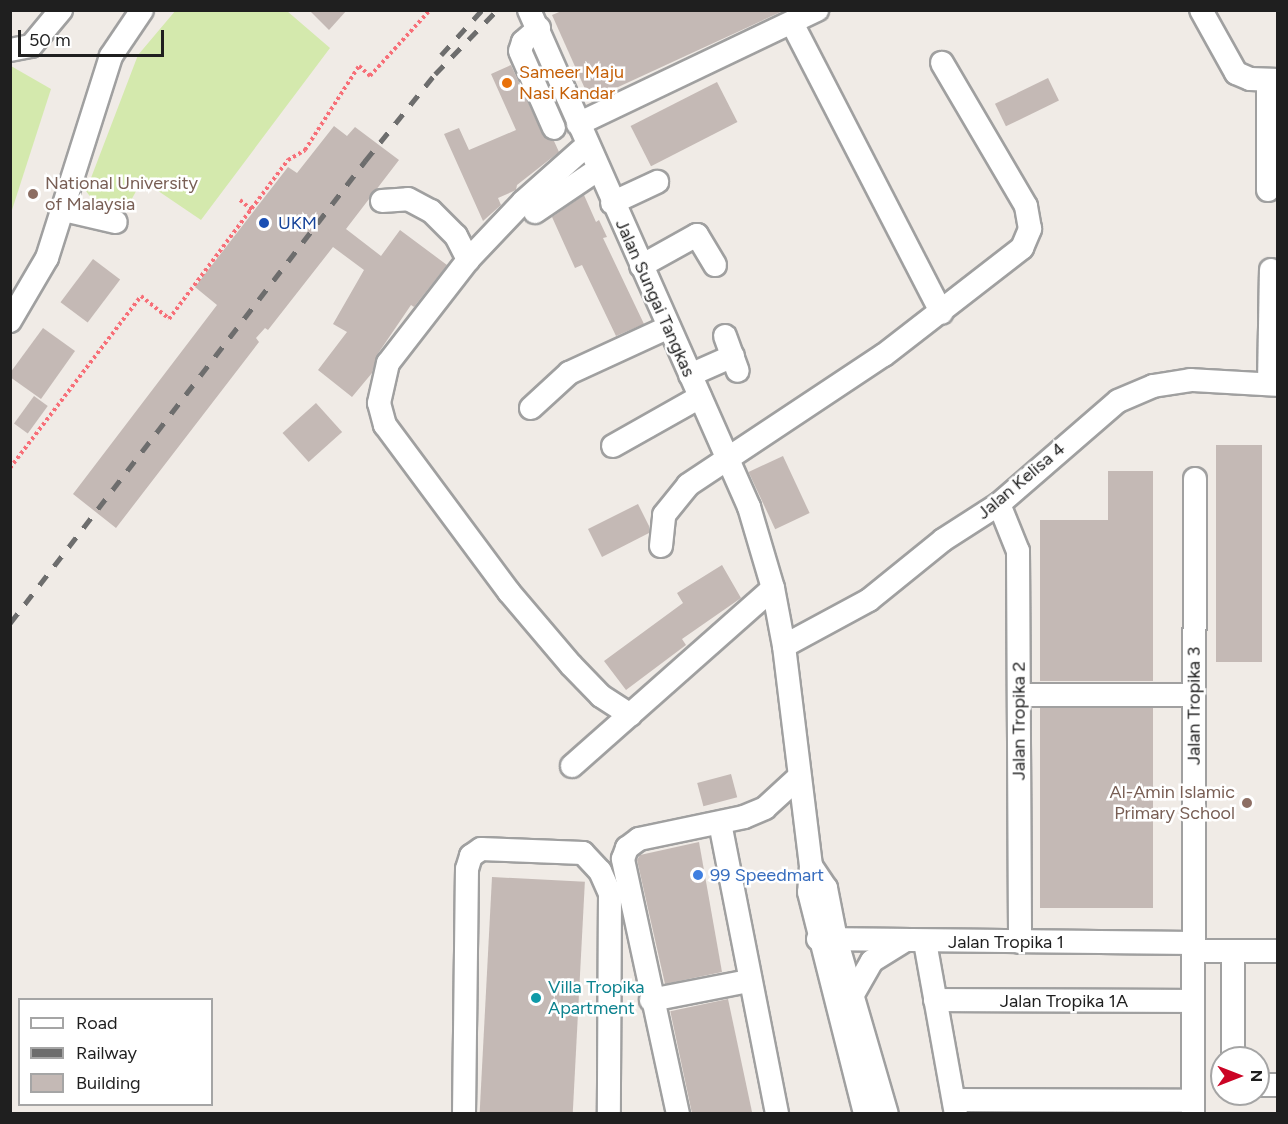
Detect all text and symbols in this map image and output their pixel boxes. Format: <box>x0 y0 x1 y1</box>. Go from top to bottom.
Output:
scale bar <box>21 18 166 56</box>
text: 50 m <box>29 29 71 51</box>
place label: Sameer Maju Nasi Kandar <box>519 62 624 104</box>
marker: Sameer Maju Nasi Kandar <box>500 76 514 90</box>
place label: National University of Malaysia <box>45 173 198 216</box>
marker: National University of Malaysia <box>26 187 40 201</box>
place label: UKM <box>278 212 317 234</box>
marker: UKM <box>255 214 273 232</box>
street label: Jalan Sungai Tangkas <box>610 216 700 380</box>
street label: Jalan Kelisa 4 <box>973 438 1069 524</box>
street label: Jalan Tropika 3 <box>1183 647 1205 765</box>
street label: Jalan Tropika 2 <box>1008 662 1030 780</box>
place label: Al-Amin Islamic Primary School <box>1110 782 1235 824</box>
marker: Al-Amin Islamic Primary School <box>1240 796 1254 810</box>
place label: 99 Speedmart <box>710 864 824 886</box>
marker: 99 Speedmart <box>691 868 705 882</box>
street label: Jalan Tropika 1 <box>948 931 1064 953</box>
place label: Villa Tropika Apartment <box>548 977 644 1020</box>
street label: Jalan Tropika 1A <box>1000 990 1128 1012</box>
marker: Villa Tropika Apartment <box>529 991 543 1005</box>
legend <box>18 998 213 1106</box>
text: Road <box>76 1012 117 1034</box>
text: Railway <box>76 1042 137 1064</box>
north arrow <box>1210 1046 1270 1106</box>
text: N <box>1247 1070 1266 1082</box>
text: Building <box>76 1072 141 1094</box>

